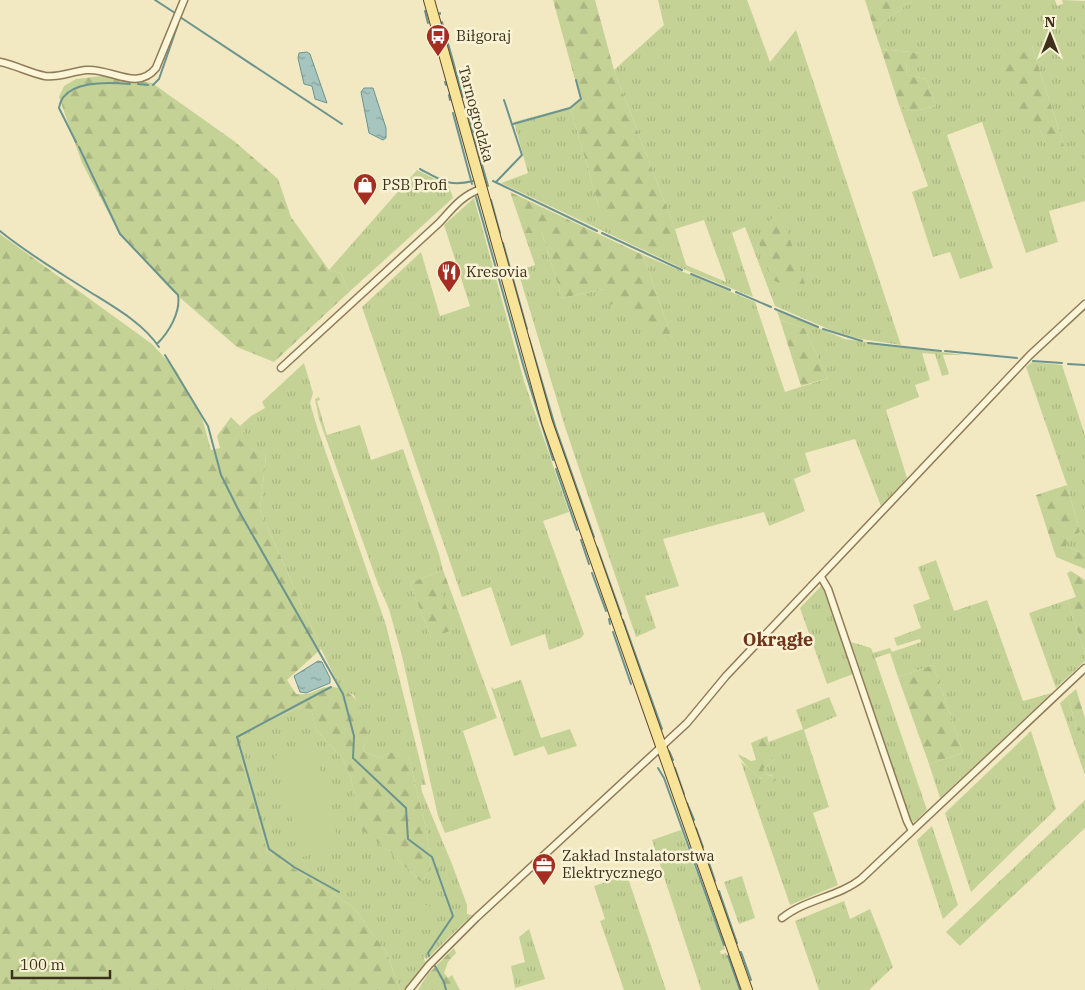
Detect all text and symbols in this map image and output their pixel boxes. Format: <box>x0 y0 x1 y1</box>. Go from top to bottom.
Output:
north arrow <box>1025 10 1075 60</box>
text: N <box>1044 13 1056 31</box>
bus stop icon: Biłgoraj <box>425 23 451 57</box>
place label: Biłgoraj <box>456 26 511 45</box>
street label: Tarnogrodzka <box>454 64 498 164</box>
shop icon: PSB Profi <box>352 172 378 206</box>
place label: PSB Profi <box>382 175 447 194</box>
restaurant icon: Kresovia <box>436 259 462 293</box>
place label: Kresovia <box>466 262 528 281</box>
district label: Okrągłe <box>743 628 813 651</box>
place label: Zakład Instalatorstwa Elektrycznego <box>562 846 715 882</box>
office icon: Zakład Instalatorstwa Elektrycznego <box>531 852 557 886</box>
scale bar <box>12 948 110 980</box>
text: 100 m <box>20 955 65 974</box>

